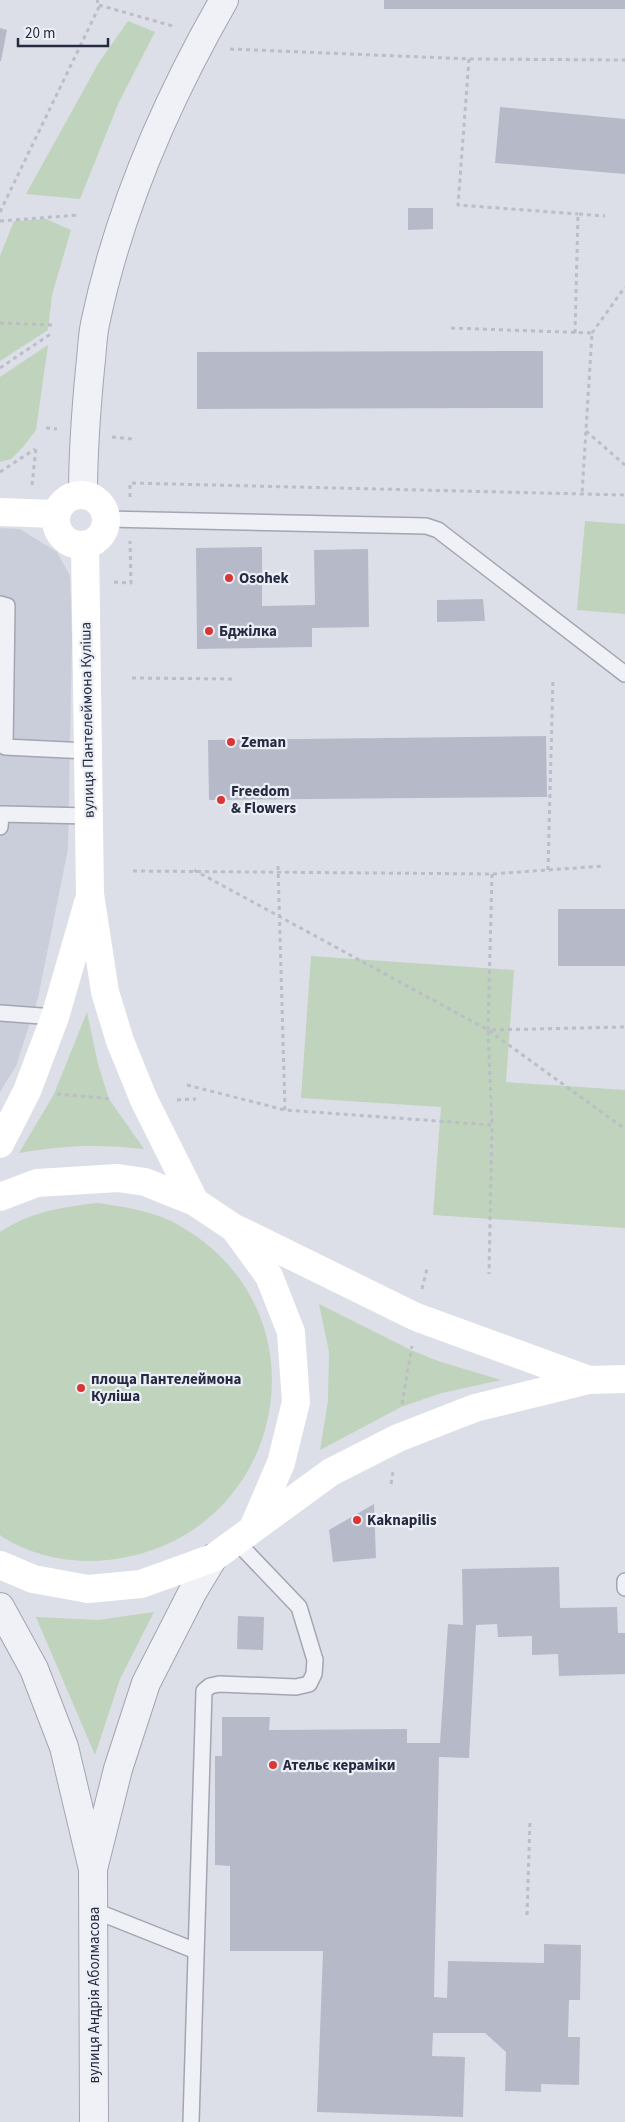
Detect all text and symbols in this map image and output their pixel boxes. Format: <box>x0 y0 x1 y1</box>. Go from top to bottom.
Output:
scale bar <box>18 15 108 47</box>
text: 20 m <box>25 23 55 44</box>
place label: Оsоhek <box>239 568 290 589</box>
marker: Оsоhek <box>223 572 235 584</box>
place label: Бджілка <box>219 621 277 642</box>
street label: вулиця Пантелеймона Куліша <box>75 622 100 818</box>
marker: Бджілка <box>203 625 215 637</box>
place label: Zeman <box>241 732 286 753</box>
marker: Zeman <box>225 736 237 748</box>
place label: Freedom & Flowers <box>231 781 296 819</box>
marker: Freedom & Flowers <box>215 794 227 806</box>
place label: площа Пантелеймона Куліша <box>91 1369 242 1407</box>
marker: площа Пантелеймона Куліша <box>75 1382 87 1394</box>
place label: Kaknapilis <box>367 1510 437 1531</box>
marker: Kaknapilis <box>351 1514 363 1526</box>
place label: Ательє кераміки <box>282 1755 396 1776</box>
marker: Ательє кераміки <box>267 1759 279 1771</box>
street label: вулиця Андрія Аболмасова <box>84 1907 105 2083</box>

